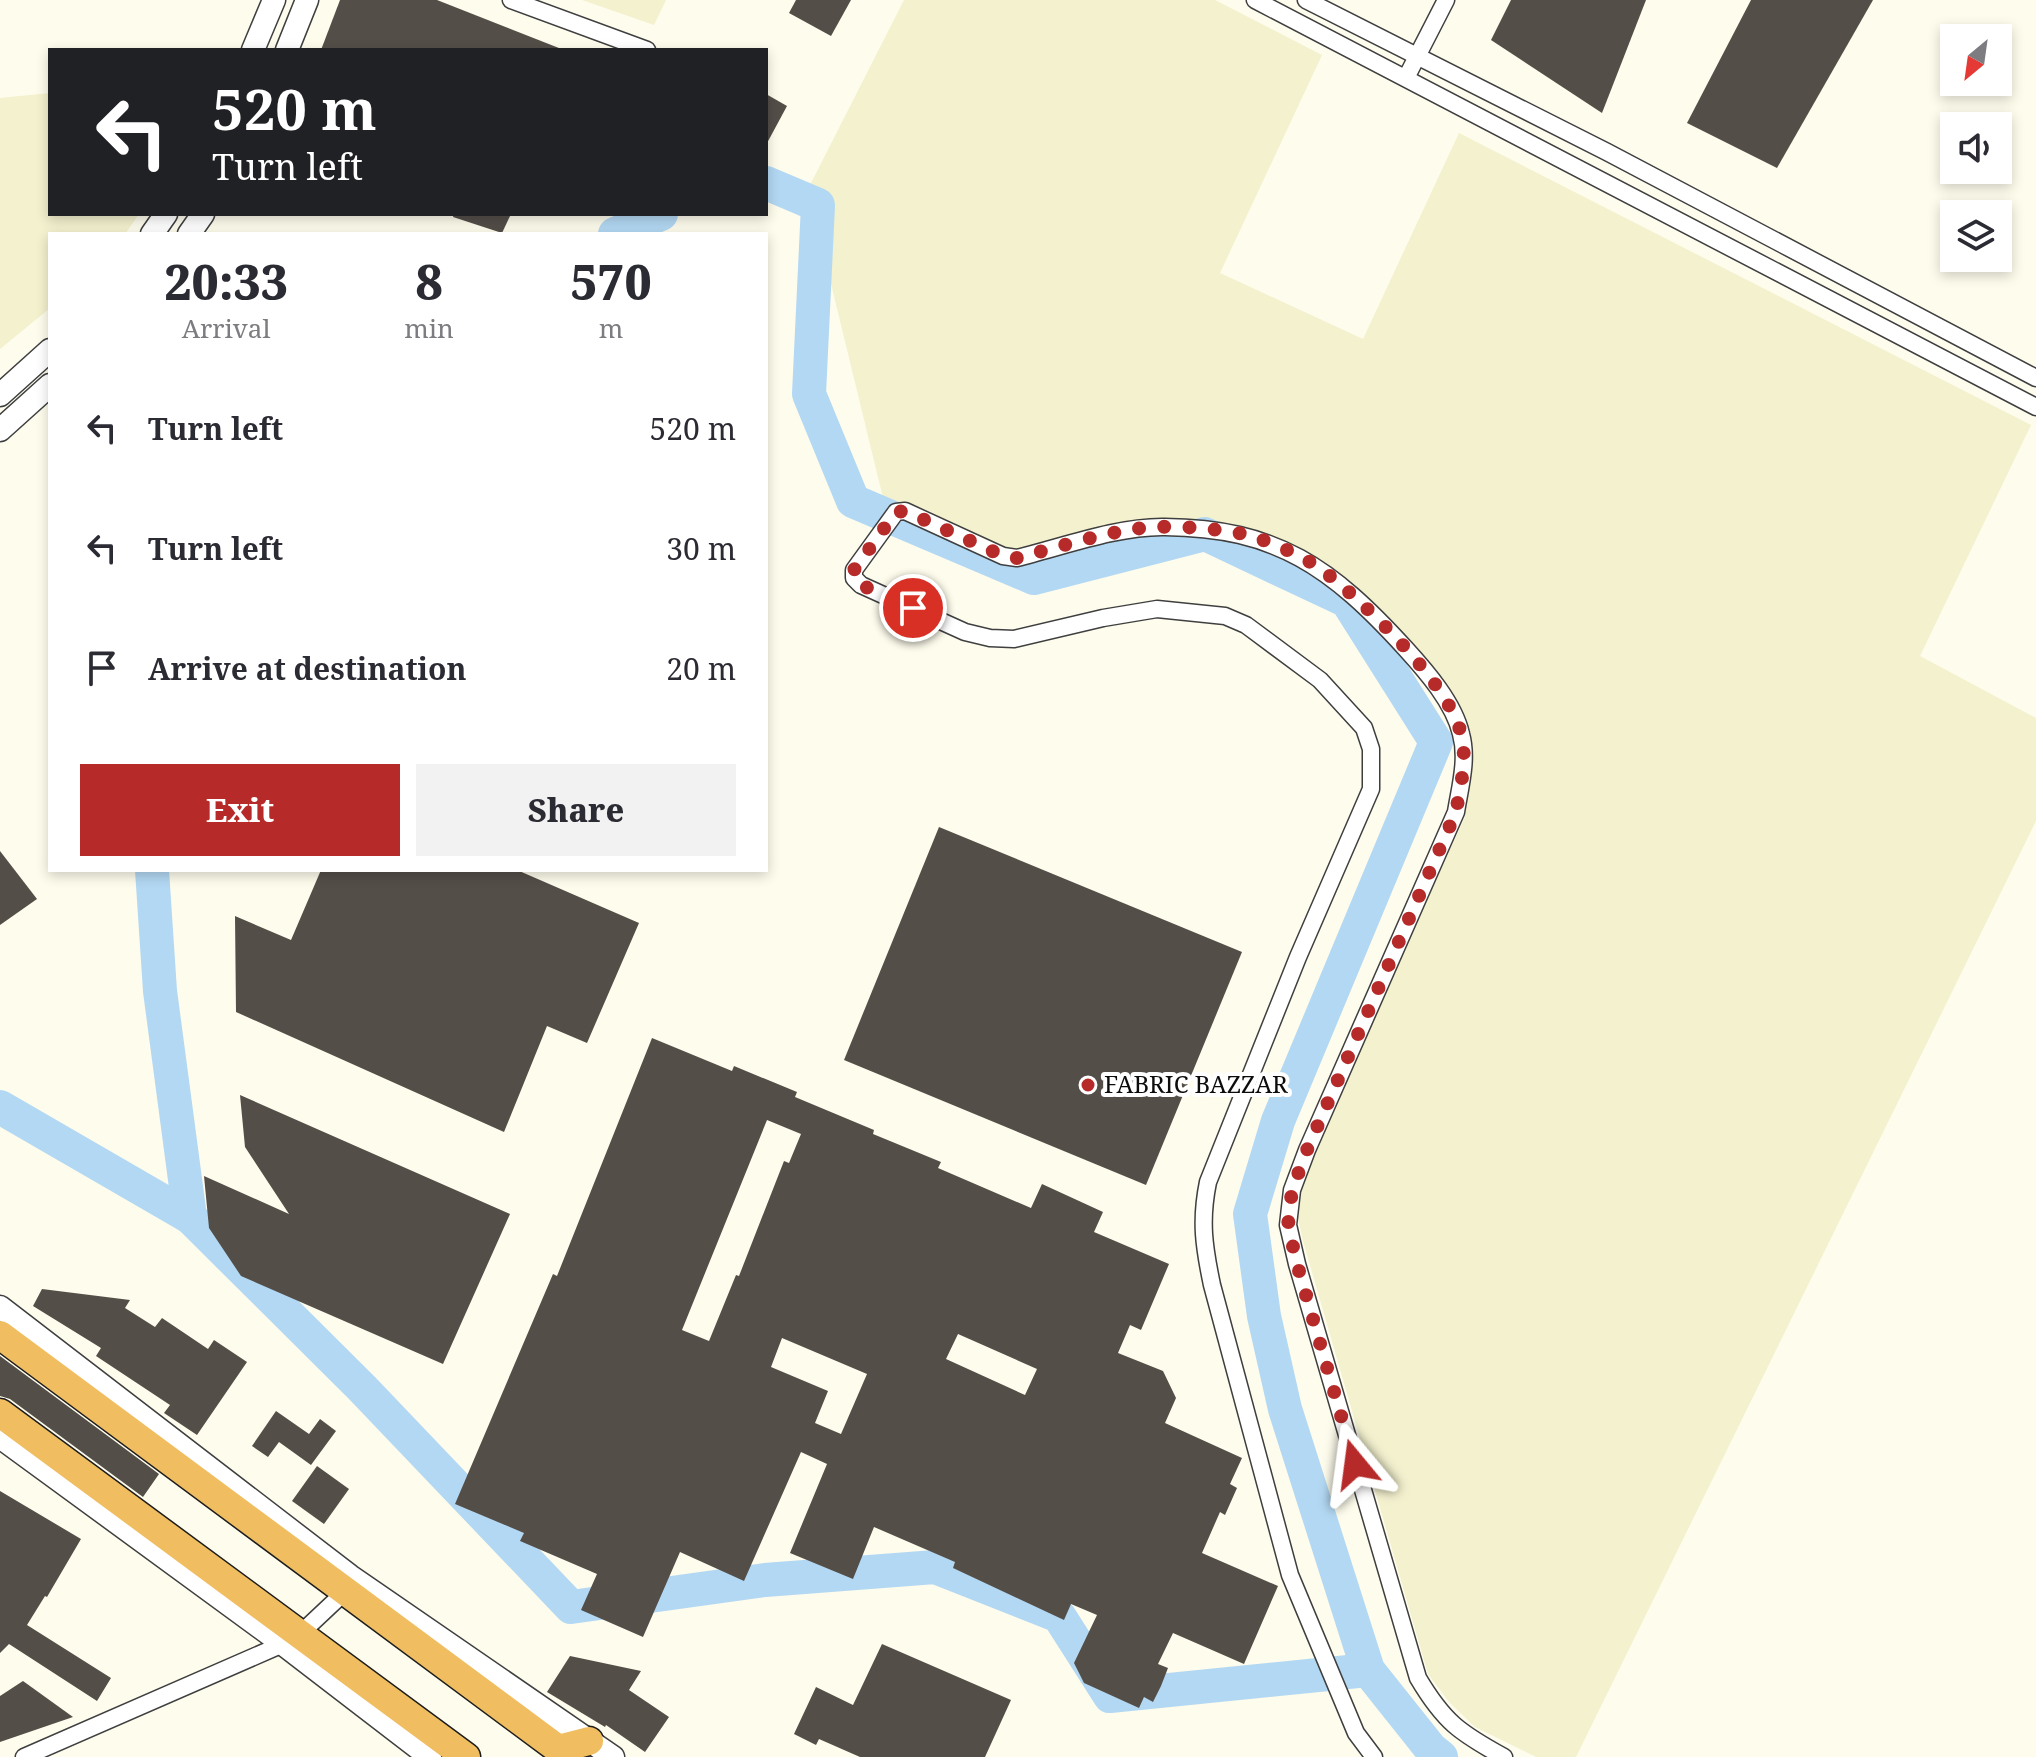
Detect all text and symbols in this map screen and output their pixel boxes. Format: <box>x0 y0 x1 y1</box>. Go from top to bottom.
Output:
north arrow <box>1940 24 2012 96</box>
map controls <box>1940 24 2012 272</box>
text: 520 m <box>212 70 377 146</box>
icon: left <box>80 80 184 184</box>
button: sound <box>1940 112 2012 184</box>
text: Turn left <box>212 142 363 191</box>
button: layers <box>1940 200 2012 272</box>
text: 20:33 <box>164 249 288 314</box>
text: 8 <box>415 249 443 314</box>
text: 570 <box>570 249 652 314</box>
text: Arrival <box>182 310 271 346</box>
text: min <box>404 310 454 346</box>
text: m <box>599 310 623 346</box>
icon: left <box>80 406 124 450</box>
text: Turn left <box>148 408 283 449</box>
text: 520 m <box>650 408 736 449</box>
icon: left <box>80 526 124 570</box>
text: Turn left <box>148 528 283 569</box>
text: 30 m <box>666 528 736 569</box>
pin <box>879 574 947 642</box>
icon: arrive <box>891 586 935 630</box>
icon: arrive <box>80 646 124 690</box>
text: Arrive at destination <box>148 648 467 689</box>
text: 20 m <box>666 648 736 689</box>
button: Exit <box>80 764 400 856</box>
button: Share <box>416 764 736 856</box>
place label: FABRIC BAZZAR <box>1104 1067 1288 1100</box>
marker: FABRIC BAZZAR <box>1079 1076 1097 1094</box>
position arrow <box>1313 1422 1397 1506</box>

